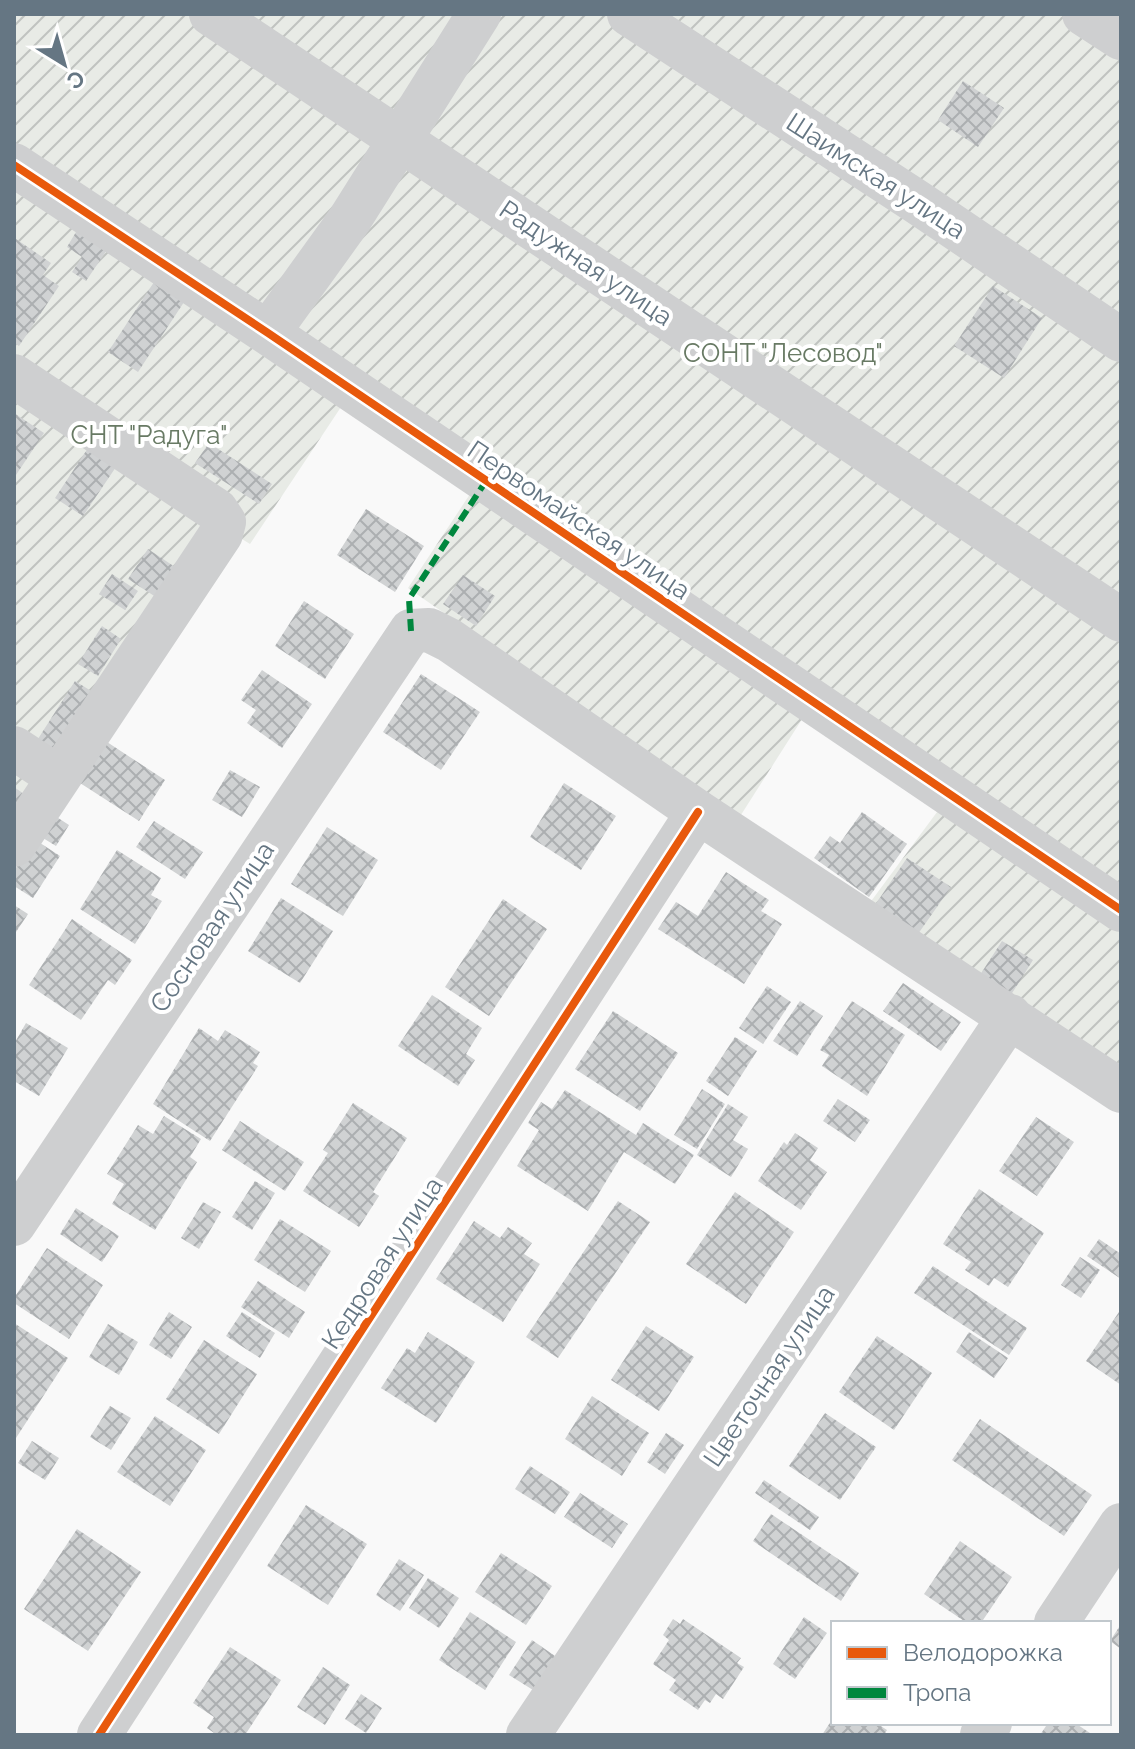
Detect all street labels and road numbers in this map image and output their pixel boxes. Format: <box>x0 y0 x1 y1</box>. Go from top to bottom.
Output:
street label: Шаимская улица <box>781 107 971 245</box>
street label: Радужная улица <box>494 194 678 332</box>
street label: Первомайская улица <box>462 434 696 606</box>
street label: Сосновая улица <box>144 836 280 1018</box>
street label: Кедровая улица <box>315 1172 449 1354</box>
street label: Цветочная улица <box>697 1280 841 1472</box>

